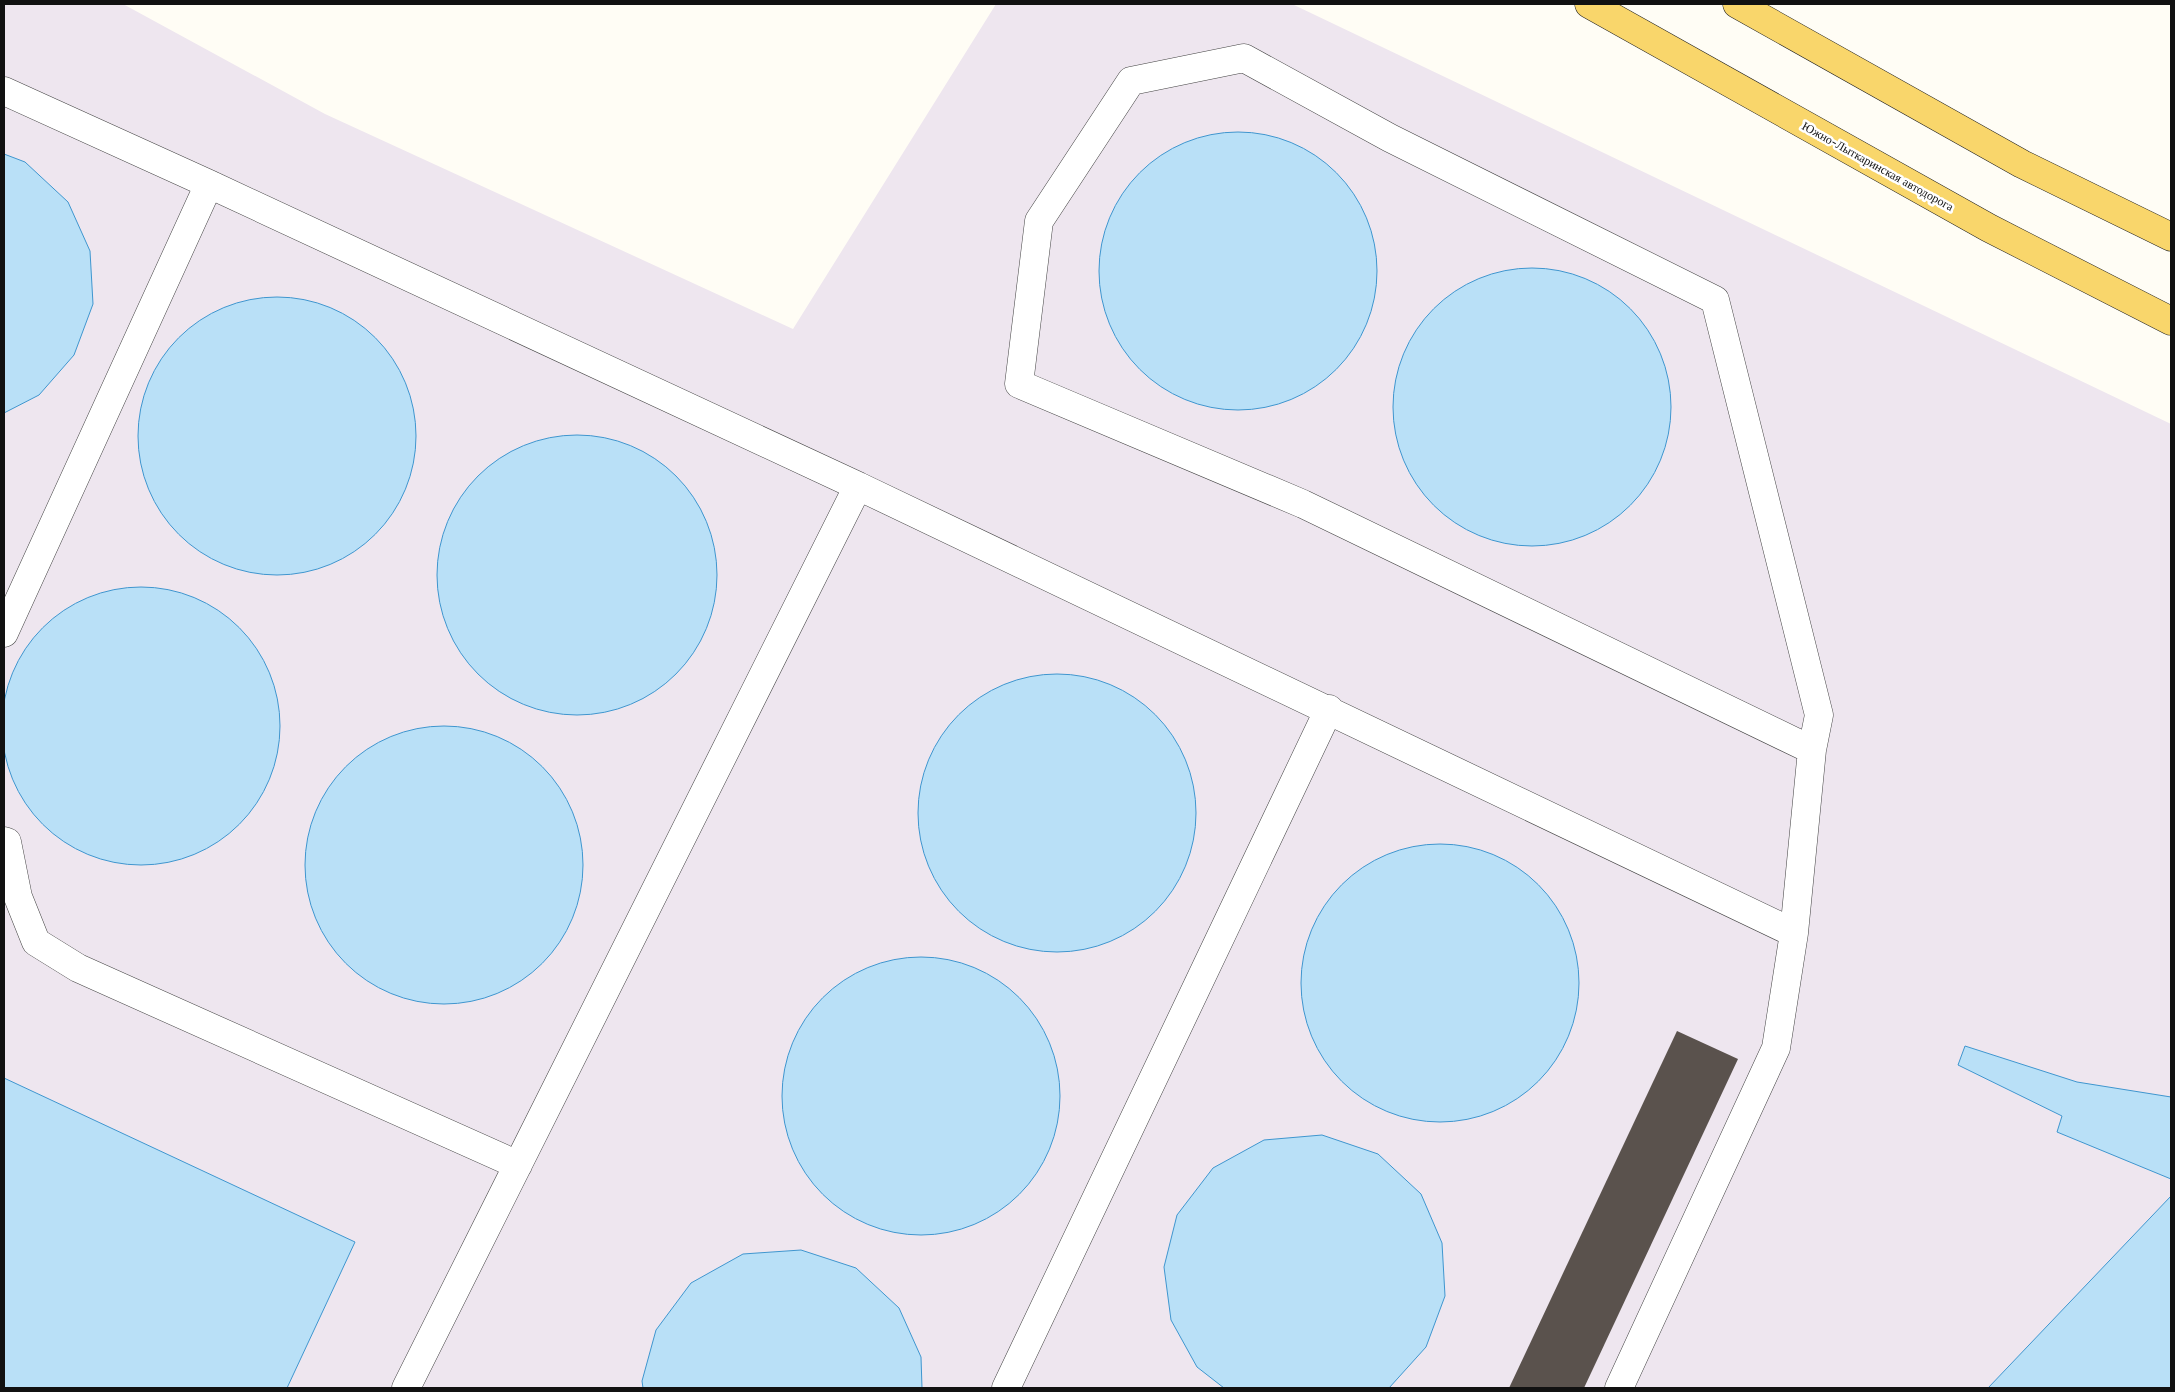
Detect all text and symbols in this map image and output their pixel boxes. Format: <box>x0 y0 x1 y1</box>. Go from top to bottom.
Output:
street label: Южно-Лыткаринская автодорога <box>1800 118 1957 214</box>

